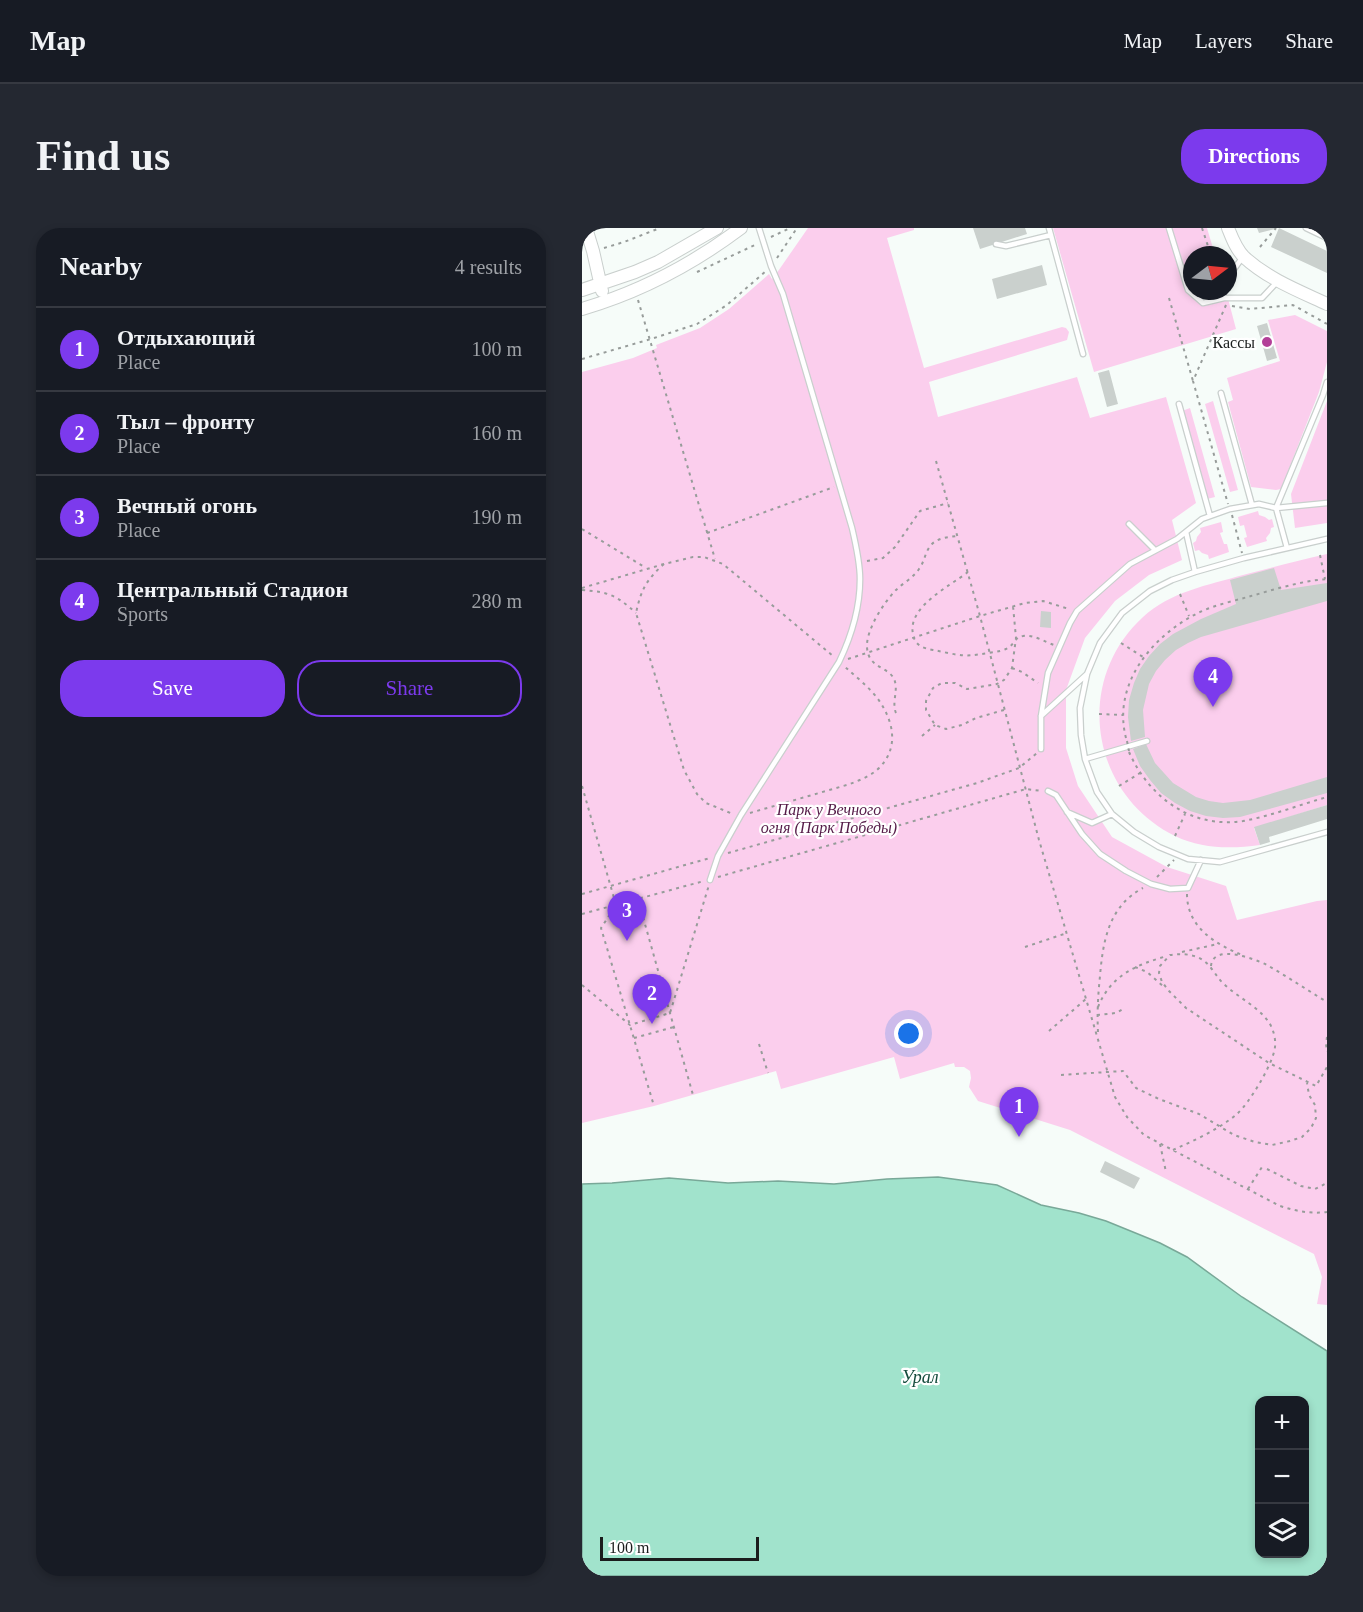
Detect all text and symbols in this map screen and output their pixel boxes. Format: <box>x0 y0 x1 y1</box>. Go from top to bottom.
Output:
text: Map <box>30 25 86 56</box>
text: Map <box>1124 29 1162 53</box>
text: Layers <box>1195 29 1252 53</box>
text: Share <box>1285 29 1333 53</box>
button: Directions <box>1181 129 1327 184</box>
text: Find us <box>36 133 170 179</box>
north arrow <box>1183 246 1237 300</box>
text: Nearby <box>60 252 142 281</box>
text: 4 results <box>455 256 522 278</box>
text: Отдыхающий <box>117 325 255 350</box>
place label: Кассы <box>1212 334 1255 351</box>
marker: Кассы <box>1260 335 1274 349</box>
text: 1 <box>75 338 85 360</box>
text: 100 m <box>471 338 522 360</box>
text: Place <box>117 351 160 373</box>
text: Тыл – фронту <box>117 409 255 434</box>
text: 2 <box>75 422 85 444</box>
text: 160 m <box>471 422 522 444</box>
text: Place <box>117 435 160 457</box>
text: Вечный огонь <box>117 493 257 518</box>
text: 3 <box>75 506 85 528</box>
text: 190 m <box>471 506 522 528</box>
text: Place <box>117 519 160 541</box>
text: Центральный Стадион <box>117 577 348 602</box>
text: 4 <box>75 590 85 612</box>
text: 280 m <box>471 590 522 612</box>
text: Sports <box>117 603 168 625</box>
pin: 4 <box>1194 658 1232 707</box>
button: Save <box>60 660 285 717</box>
button: Share <box>297 660 522 717</box>
park label: Парк у Вечного огня (Парк Победы) <box>761 801 897 837</box>
pin: 3 <box>608 892 646 941</box>
pin: 2 <box>632 974 672 1024</box>
your location <box>894 1019 923 1048</box>
pin: 1 <box>1000 1088 1038 1137</box>
water label: Урал <box>901 1367 939 1387</box>
map controls <box>1255 1396 1309 1558</box>
button: + <box>1255 1396 1309 1450</box>
button: − <box>1255 1450 1309 1504</box>
button: layers <box>1255 1504 1309 1558</box>
scale bar <box>600 1534 759 1562</box>
text: 100 m <box>609 1539 649 1556</box>

